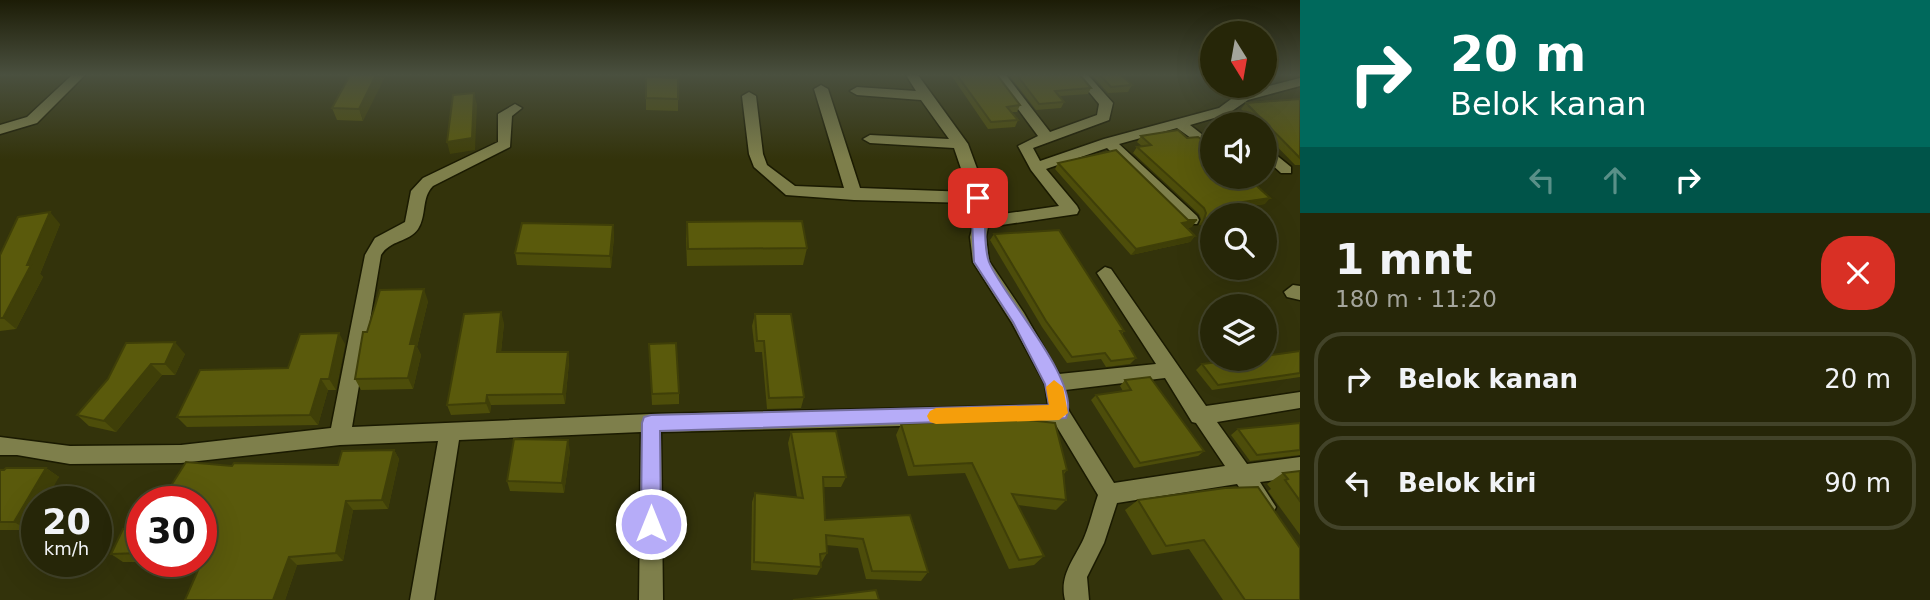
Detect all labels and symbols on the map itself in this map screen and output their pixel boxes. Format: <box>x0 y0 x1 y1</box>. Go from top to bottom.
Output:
north arrow <box>1200 21 1278 98</box>
pin <box>948 168 1008 228</box>
speed limit sign: 30 <box>126 486 217 577</box>
position arrow <box>614 487 688 561</box>

